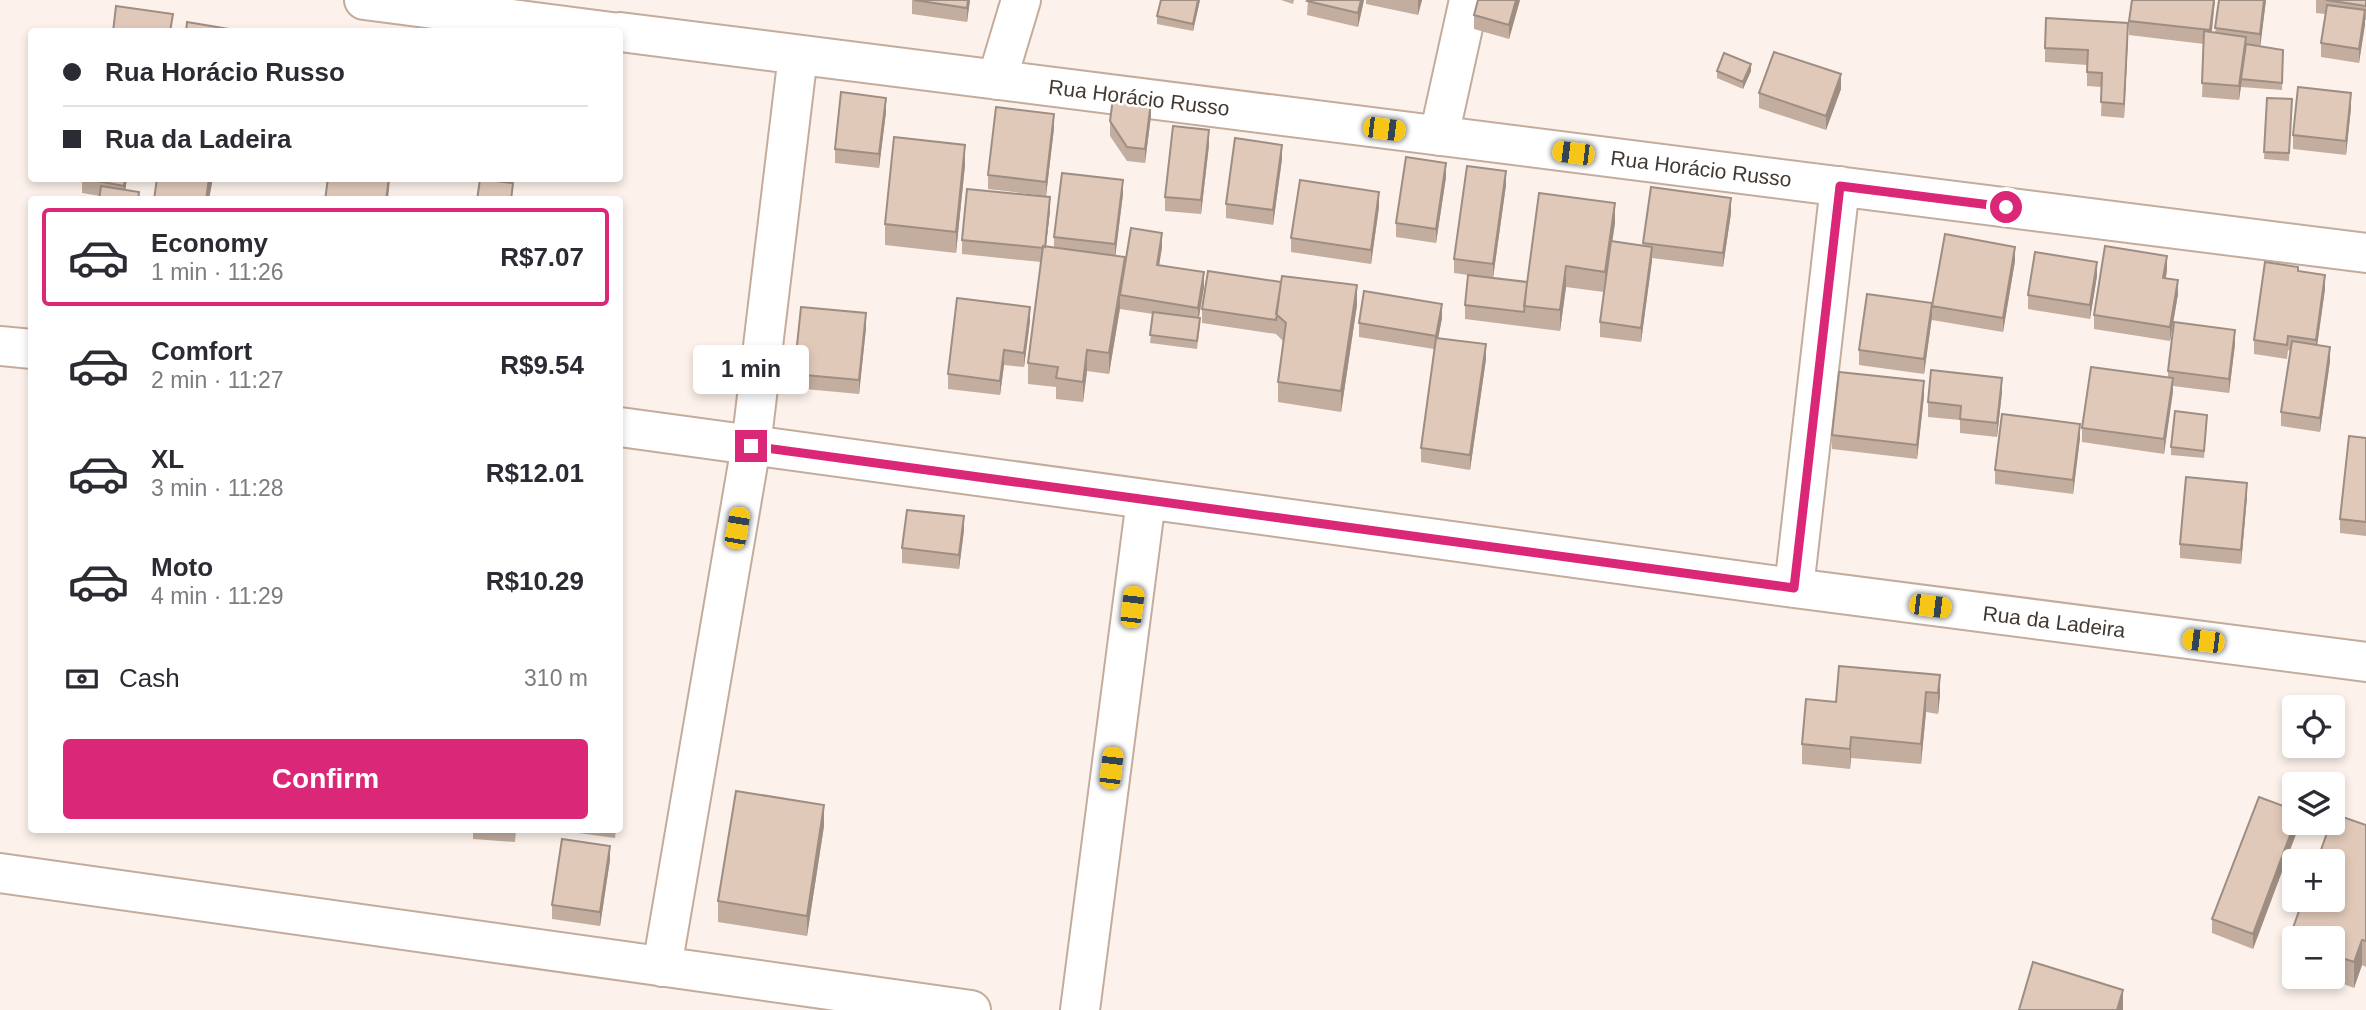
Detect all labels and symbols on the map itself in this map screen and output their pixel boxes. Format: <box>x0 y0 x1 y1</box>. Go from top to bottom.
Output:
street label: Rua Horácio Russo <box>1047 75 1231 120</box>
car <box>1362 116 1407 142</box>
car <box>1551 140 1596 166</box>
street label: Rua Horácio Russo <box>1609 146 1793 191</box>
route start <box>1990 191 2022 223</box>
callout: 1 min <box>693 344 809 394</box>
route end <box>735 430 767 462</box>
car <box>724 505 751 551</box>
car <box>1120 585 1145 629</box>
car <box>1908 593 1953 619</box>
street label: Rua da Ladeira <box>1981 601 2127 642</box>
car <box>2181 628 2226 654</box>
car <box>1099 746 1124 790</box>

